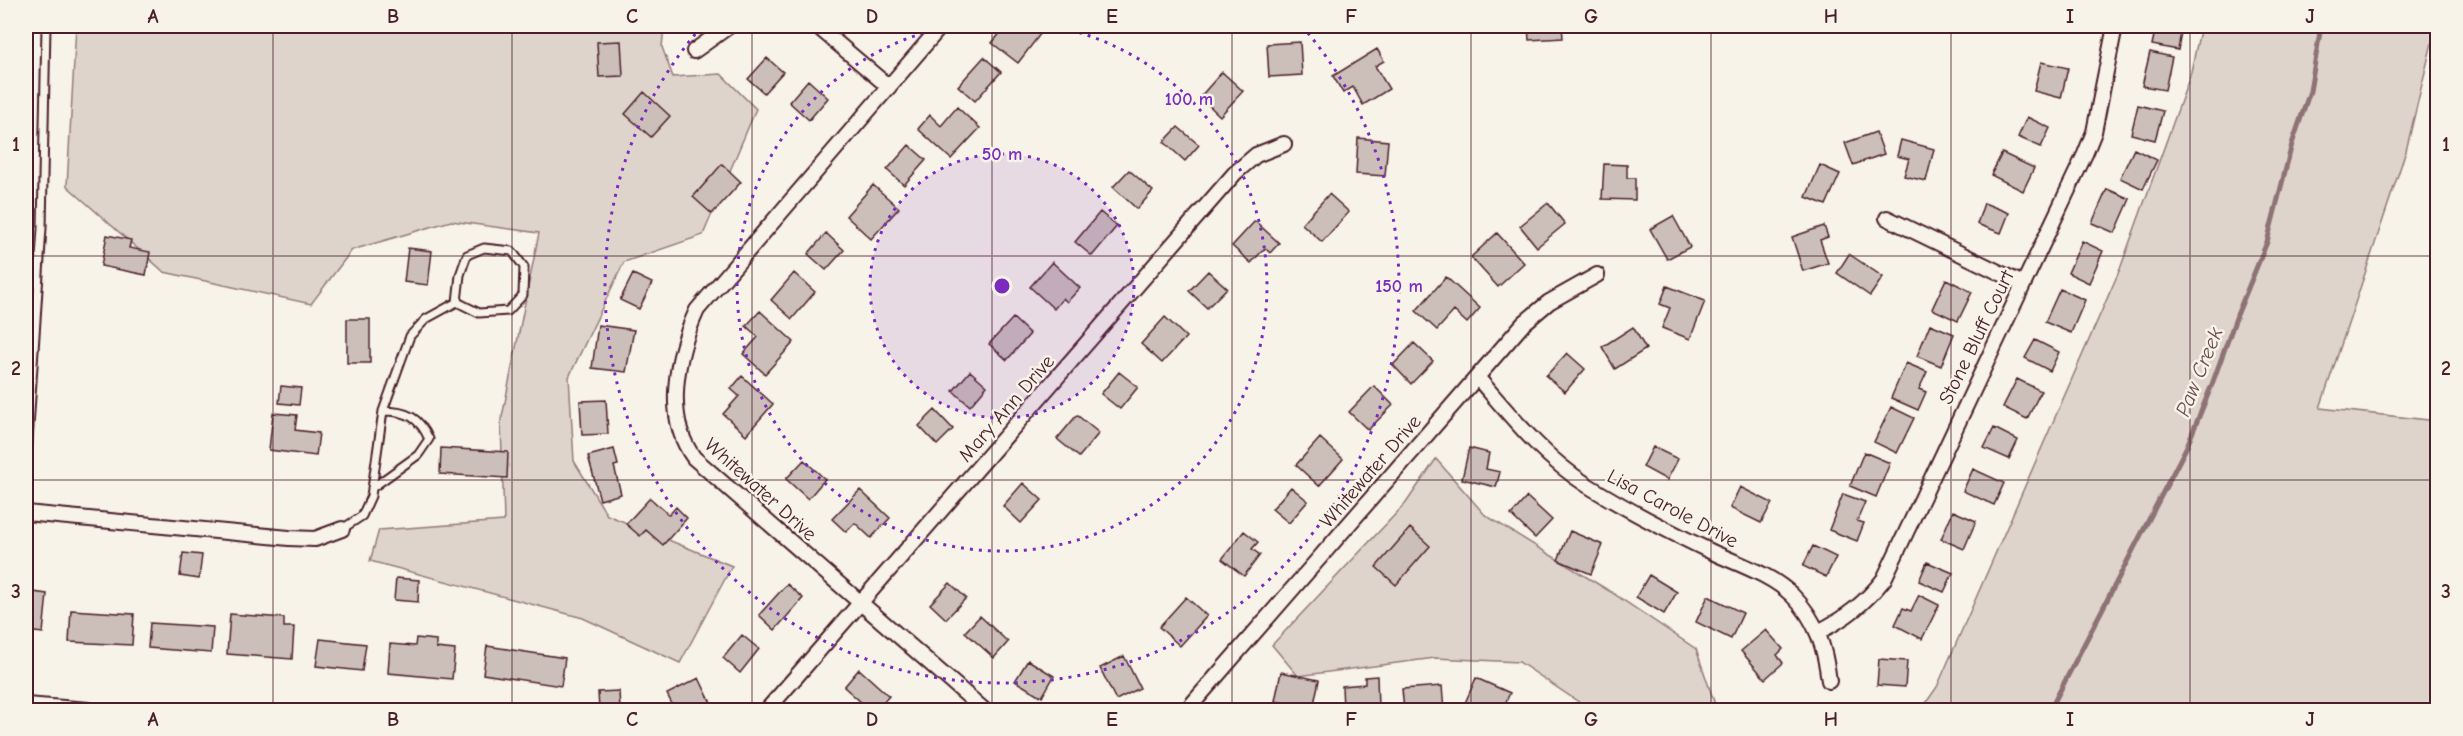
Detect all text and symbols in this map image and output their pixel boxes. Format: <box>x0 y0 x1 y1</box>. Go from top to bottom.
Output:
text: A <box>147 5 159 28</box>
text: B <box>387 5 399 28</box>
text: C <box>626 5 638 28</box>
text: D <box>866 5 878 28</box>
text: E <box>1106 5 1118 28</box>
text: F <box>1345 5 1357 28</box>
text: G <box>1584 5 1598 28</box>
text: H <box>1824 5 1838 28</box>
text: I <box>2066 5 2074 28</box>
text: J <box>2305 5 2315 28</box>
text: 100 m <box>1165 89 1213 110</box>
text: 1 <box>12 133 20 156</box>
text: 1 <box>2442 133 2450 156</box>
text: 50 m <box>982 144 1022 165</box>
street label: Stone Bluff Court <box>1934 265 2019 408</box>
centre of rings <box>992 276 1012 296</box>
text: 150 m <box>1375 276 1423 297</box>
water label: Paw Creek <box>2170 323 2228 420</box>
street label: Mary Ann Drive <box>954 350 1059 466</box>
text: 2 <box>11 357 21 380</box>
text: 2 <box>2441 357 2451 380</box>
street label: Whitewater Drive <box>1315 410 1426 533</box>
street label: Whitewater Drive <box>700 433 821 546</box>
street label: Lisa Carole Drive <box>1603 464 1742 553</box>
text: 3 <box>11 580 21 603</box>
text: 3 <box>2441 580 2451 603</box>
text: A <box>147 708 159 731</box>
text: B <box>387 708 399 731</box>
text: C <box>626 708 638 731</box>
text: D <box>866 708 878 731</box>
text: E <box>1106 708 1118 731</box>
text: F <box>1345 708 1357 731</box>
text: G <box>1584 708 1598 731</box>
text: H <box>1824 708 1838 731</box>
text: I <box>2066 708 2074 731</box>
text: J <box>2305 708 2315 731</box>

